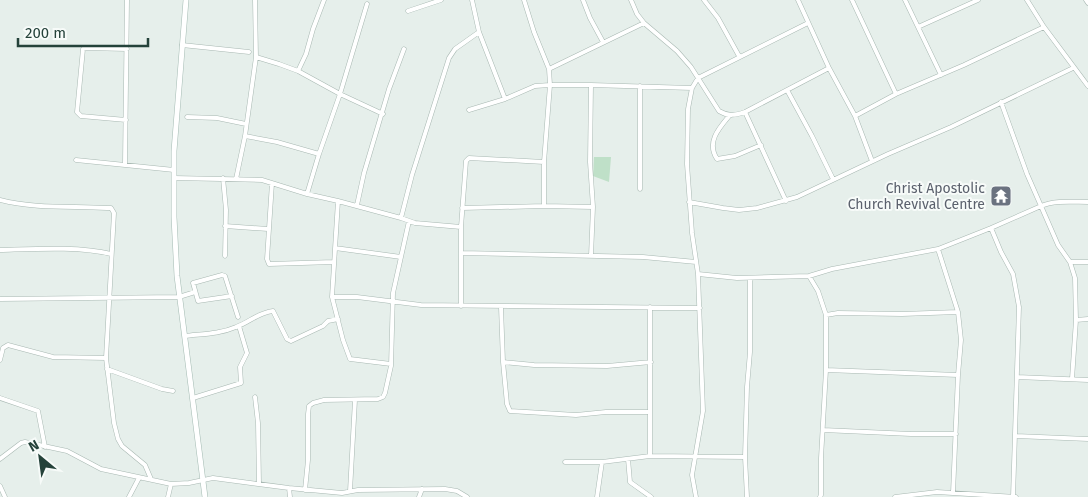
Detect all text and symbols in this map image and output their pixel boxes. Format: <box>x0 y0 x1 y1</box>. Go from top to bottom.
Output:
scale bar <box>18 15 148 47</box>
text: 200 m <box>25 24 66 42</box>
place label: Christ Apostolic Church Revival Centre <box>848 180 985 213</box>
temple icon: Christ Apostolic Church Revival Centre <box>989 184 1013 208</box>
north arrow <box>15 432 65 482</box>
text: N <box>26 436 42 456</box>

